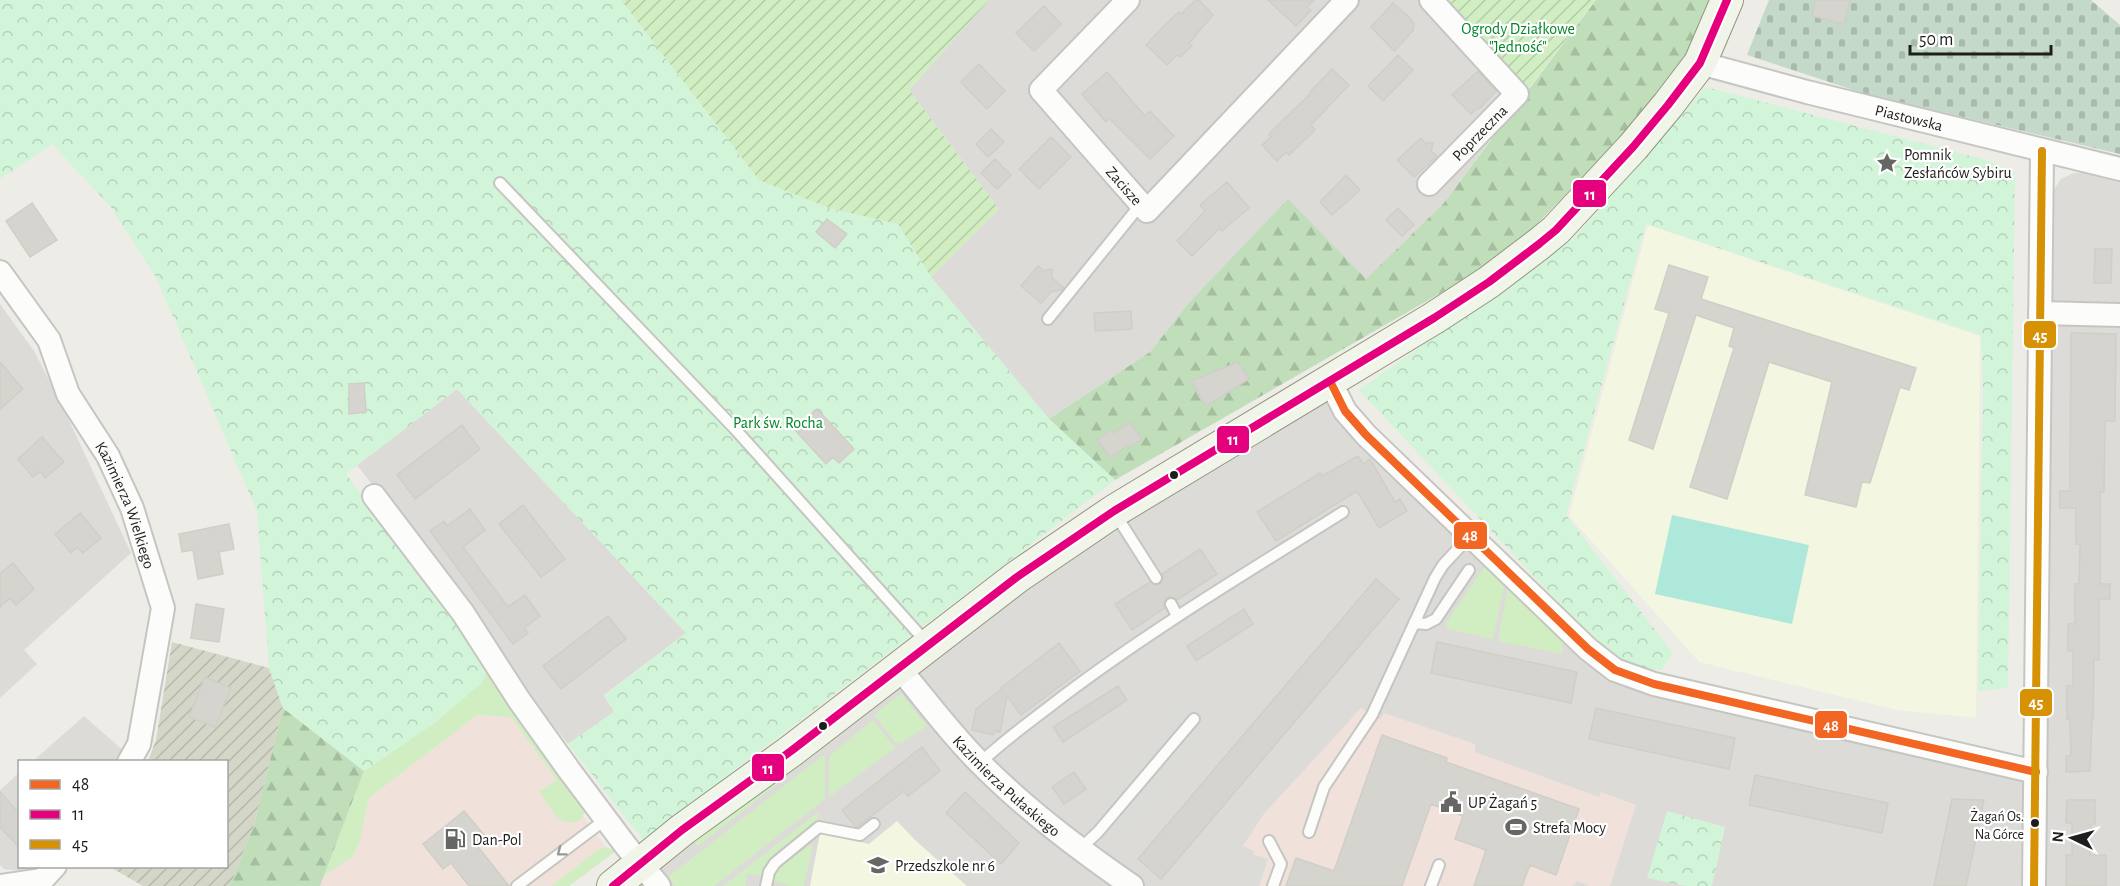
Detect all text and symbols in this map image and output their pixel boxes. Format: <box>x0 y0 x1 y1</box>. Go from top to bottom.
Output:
scale bar <box>1910 18 2051 56</box>
park label: Ogrody Działkowe "Jedność" <box>1461 21 1575 55</box>
text: 50 m <box>1919 31 1953 49</box>
street label: Poprzeczna <box>1450 102 1511 164</box>
street label: Piastowska <box>1873 102 1944 134</box>
place label: Pomnik Zesłańców Sybiru <box>1904 147 2012 182</box>
place icon: Pomnik Zesłańców Sybiru <box>1875 151 1899 175</box>
street label: Zacisze <box>1103 164 1145 208</box>
line badge: 11 <box>1572 179 1607 208</box>
text: 11 <box>1584 187 1596 203</box>
line badge: 45 <box>2023 320 2057 349</box>
text: 45 <box>2033 328 2048 344</box>
park label: Park św. Rocha <box>733 415 823 431</box>
line badge: 11 <box>1216 425 1250 454</box>
text: 11 <box>1227 432 1239 448</box>
street label: Kazimierza Wielkiego <box>92 439 157 571</box>
unlabelled marker <box>1168 469 1180 481</box>
line badge: 48 <box>1453 521 1488 550</box>
text: 48 <box>1462 528 1478 544</box>
line badge: 45 <box>2019 688 2053 717</box>
text: 45 <box>2029 695 2044 711</box>
line badge: 48 <box>1814 710 1848 739</box>
text: 48 <box>1823 718 1839 734</box>
unlabelled marker <box>817 720 829 732</box>
street label: Kazimierza Pułaskiego <box>949 733 1063 840</box>
line badge: 11 <box>751 753 785 782</box>
legend <box>18 760 228 868</box>
text: 11 <box>762 761 774 777</box>
text: 48 <box>72 776 89 794</box>
public building icon: UP Żagań 5 <box>1439 790 1463 814</box>
place label: UP Żagań 5 <box>1468 793 1537 811</box>
text: 11 <box>72 806 84 824</box>
place label: Żagań Os. Na Górce <box>1971 807 2024 842</box>
north arrow <box>2042 808 2102 868</box>
sports icon: Strefa Mocy <box>1504 815 1528 839</box>
marker: Żagań Os. Na Górce <box>2029 817 2041 829</box>
place label: Strefa Mocy <box>1533 820 1606 837</box>
fuel station icon: Dan-Pol <box>443 827 467 851</box>
text: N <box>2050 831 2067 843</box>
place label: Dan-Pol <box>472 832 522 848</box>
text: 45 <box>72 836 88 854</box>
one-way arrow <box>557 845 568 856</box>
school or university icon: Przedszkole nr 6 <box>866 853 890 877</box>
place label: Przedszkole nr 6 <box>895 858 995 874</box>

